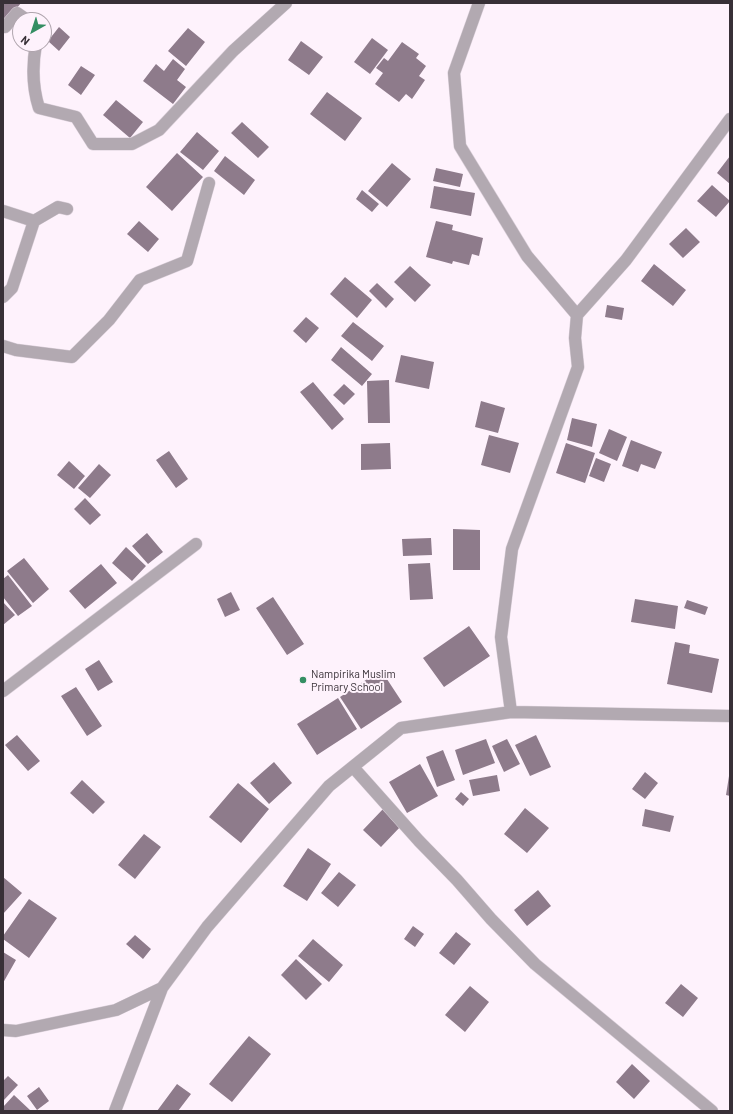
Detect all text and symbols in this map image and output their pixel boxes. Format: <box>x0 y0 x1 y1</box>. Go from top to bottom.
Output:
north arrow <box>12 12 52 52</box>
text: N <box>18 34 32 48</box>
place label: Nampirika Muslim Primary School <box>311 667 396 693</box>
marker: Nampirika Muslim Primary School <box>298 675 308 685</box>

